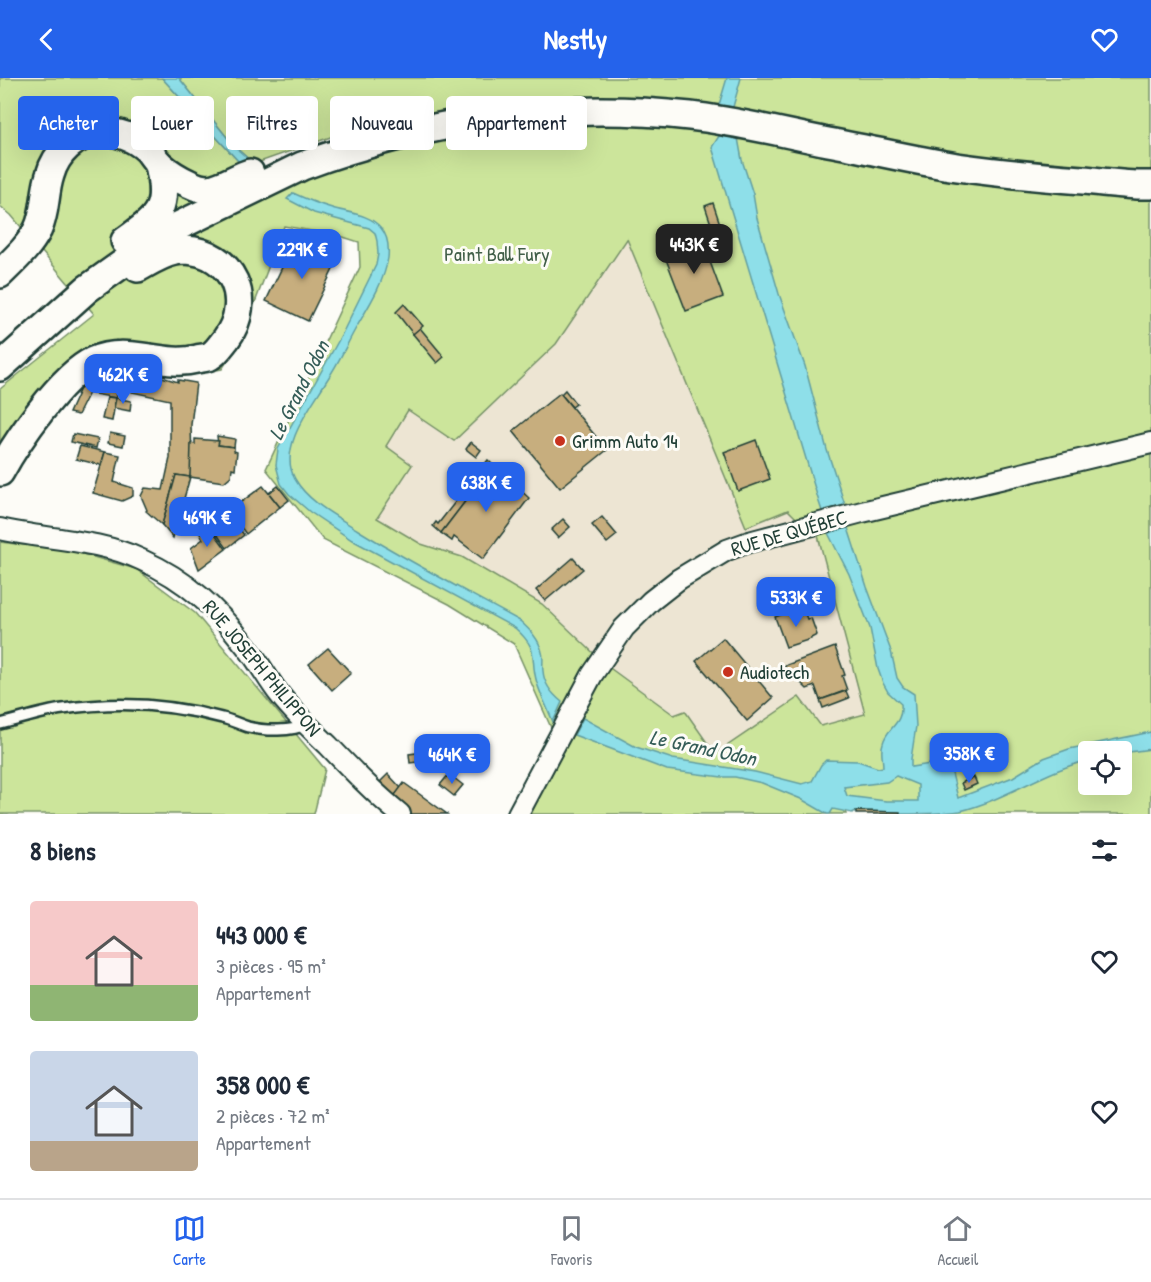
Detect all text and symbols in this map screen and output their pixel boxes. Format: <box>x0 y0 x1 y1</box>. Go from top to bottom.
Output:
text: Nestly <box>544 21 607 57</box>
icon: back <box>30 23 63 56</box>
icon: heart <box>1088 23 1121 56</box>
chip: Acheter <box>18 96 119 150</box>
chip: Louer <box>131 96 214 150</box>
chip: Filtres <box>226 96 318 150</box>
chip: Nouveau <box>330 96 434 150</box>
chip: Appartement <box>446 96 587 150</box>
pin: 443K € <box>645 224 743 275</box>
pin: 229K € <box>253 229 351 280</box>
text: 443K € <box>670 230 718 257</box>
text: 229K € <box>277 235 327 262</box>
park label: Paint Ball Fury <box>444 240 550 267</box>
water label: Le Grand Odon <box>261 334 337 444</box>
pin: 462K € <box>74 354 172 405</box>
text: 462K € <box>98 360 148 387</box>
place label: Grimm Auto 14 <box>572 427 678 454</box>
marker: Grimm Auto 14 <box>553 434 567 448</box>
pin: 638K € <box>437 462 535 513</box>
text: 638K € <box>461 468 511 495</box>
pin: 469K € <box>158 497 256 548</box>
text: 469K € <box>183 503 231 530</box>
street label: RUE DE QUÉBEC <box>728 503 850 562</box>
pin: 533K € <box>747 577 845 628</box>
text: 533K € <box>770 583 822 610</box>
street label: RUE JOSEPH PHILIPPON <box>197 594 328 742</box>
place label: Audiotech <box>740 658 809 685</box>
marker: Audiotech <box>721 665 735 679</box>
water label: Le Grand Odon <box>647 722 760 773</box>
pin: 358K € <box>920 733 1018 784</box>
pin: 464K € <box>403 734 501 785</box>
text: 358K € <box>944 739 994 766</box>
text: 464K € <box>428 740 476 767</box>
map controls <box>1078 741 1132 795</box>
button: locate <box>1078 741 1132 795</box>
text: 8 biens <box>30 833 96 868</box>
icon: filters <box>1088 834 1121 867</box>
text: 443 000 € <box>216 917 307 952</box>
icon: home <box>78 925 150 997</box>
icon: heart <box>1088 945 1121 978</box>
text: 3 pièces · 95 m² <box>216 952 326 979</box>
text: Appartement <box>216 979 311 1006</box>
text: 358 000 € <box>216 1067 309 1102</box>
icon: home <box>78 1075 150 1147</box>
icon: heart <box>1088 1095 1121 1128</box>
text: 2 pièces · 72 m² <box>216 1102 330 1129</box>
text: Appartement <box>216 1129 311 1156</box>
tab: Carte <box>173 1212 206 1270</box>
tab: Favoris <box>551 1212 592 1270</box>
tab: Accueil <box>937 1212 978 1270</box>

